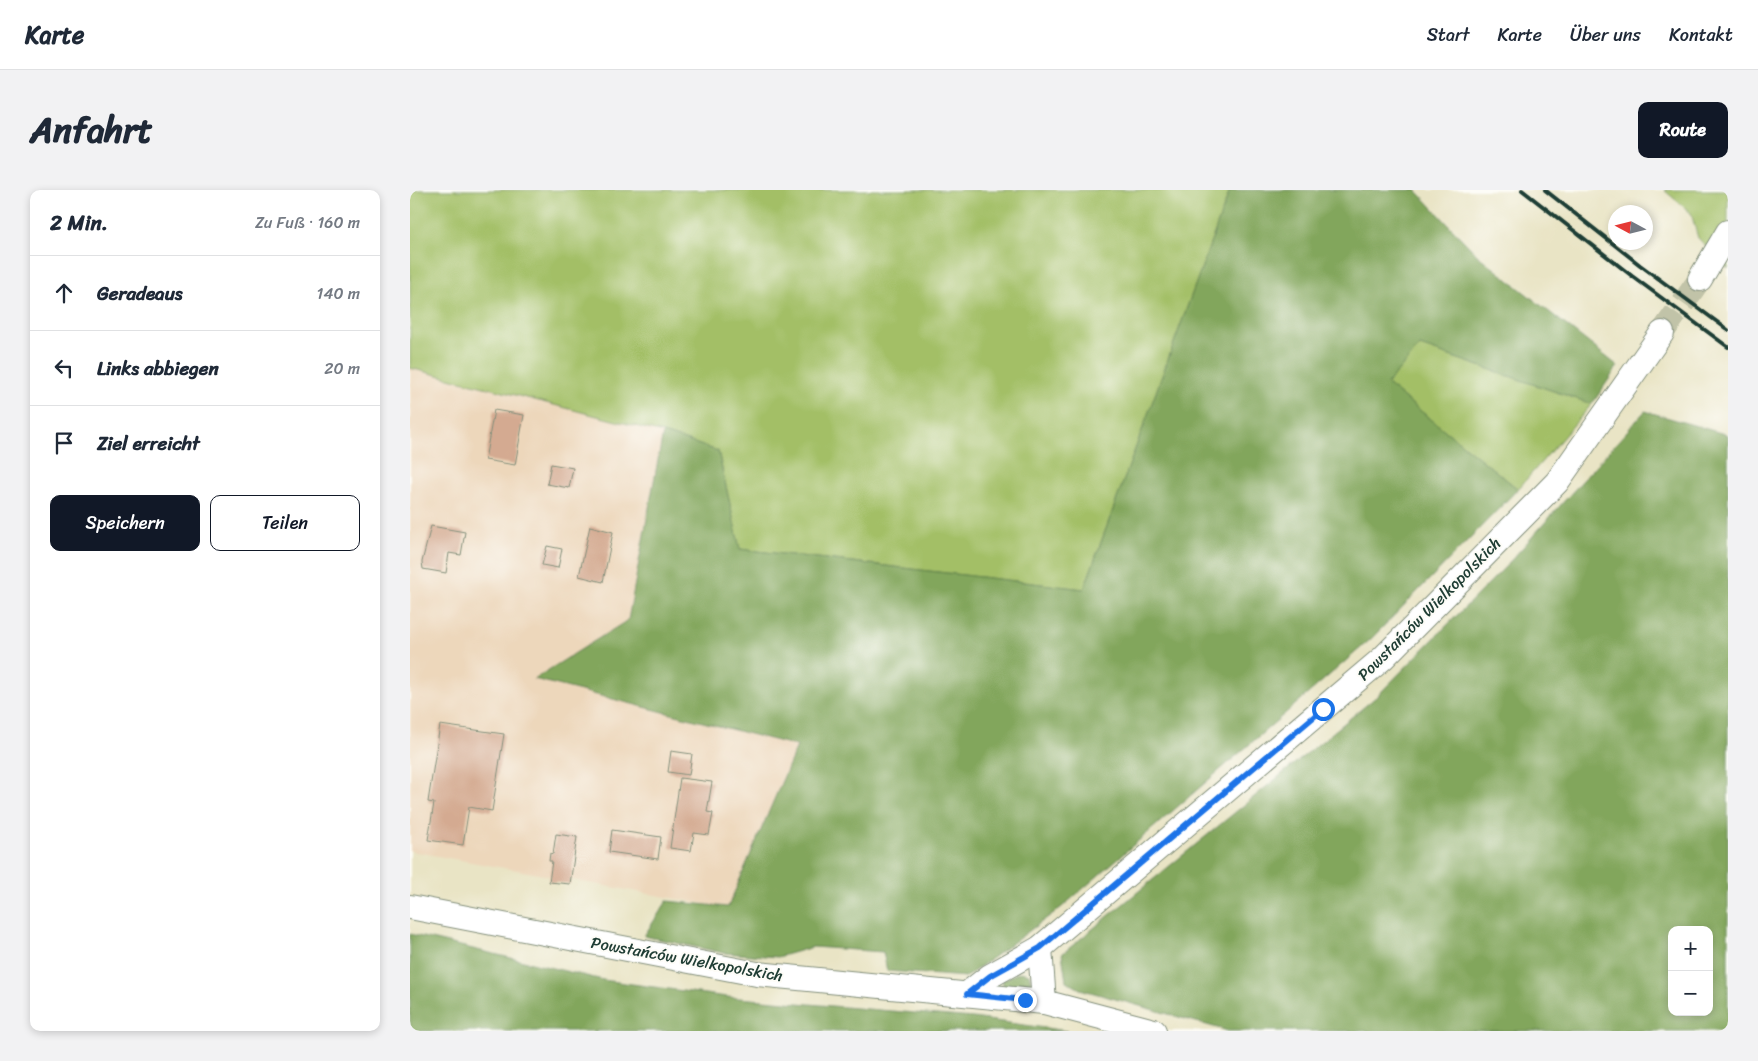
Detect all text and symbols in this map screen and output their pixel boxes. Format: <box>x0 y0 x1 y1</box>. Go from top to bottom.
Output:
text: Karte <box>25 14 84 56</box>
text: Start <box>1427 19 1470 51</box>
text: Karte <box>1498 19 1542 51</box>
text: Über uns <box>1570 19 1641 51</box>
text: Kontakt <box>1669 19 1733 51</box>
text: Anfahrt <box>30 99 153 161</box>
button: Route <box>1638 102 1728 158</box>
text: 2 Min. <box>50 204 108 242</box>
north arrow <box>1608 205 1653 250</box>
text: Zu Fuß · 160 m <box>255 208 360 237</box>
text: Geradeaus <box>97 277 183 310</box>
icon: ahead <box>50 279 78 307</box>
text: 140 m <box>317 279 360 308</box>
text: Links abbiegen <box>97 352 219 385</box>
icon: left <box>50 354 78 382</box>
text: 20 m <box>324 354 360 383</box>
text: Ziel erreicht <box>97 427 200 460</box>
icon: arrive <box>50 429 78 457</box>
button: Speichern <box>50 495 200 551</box>
button: Teilen <box>210 495 360 551</box>
street label: Powstańców Wielkopolskich <box>1350 530 1508 688</box>
route start <box>1312 698 1335 721</box>
map controls <box>1668 926 1713 1016</box>
button: + <box>1668 926 1713 971</box>
street label: Powstańców Wielkopolskich <box>589 928 785 990</box>
button: − <box>1668 971 1713 1016</box>
route end <box>1014 989 1037 1012</box>

